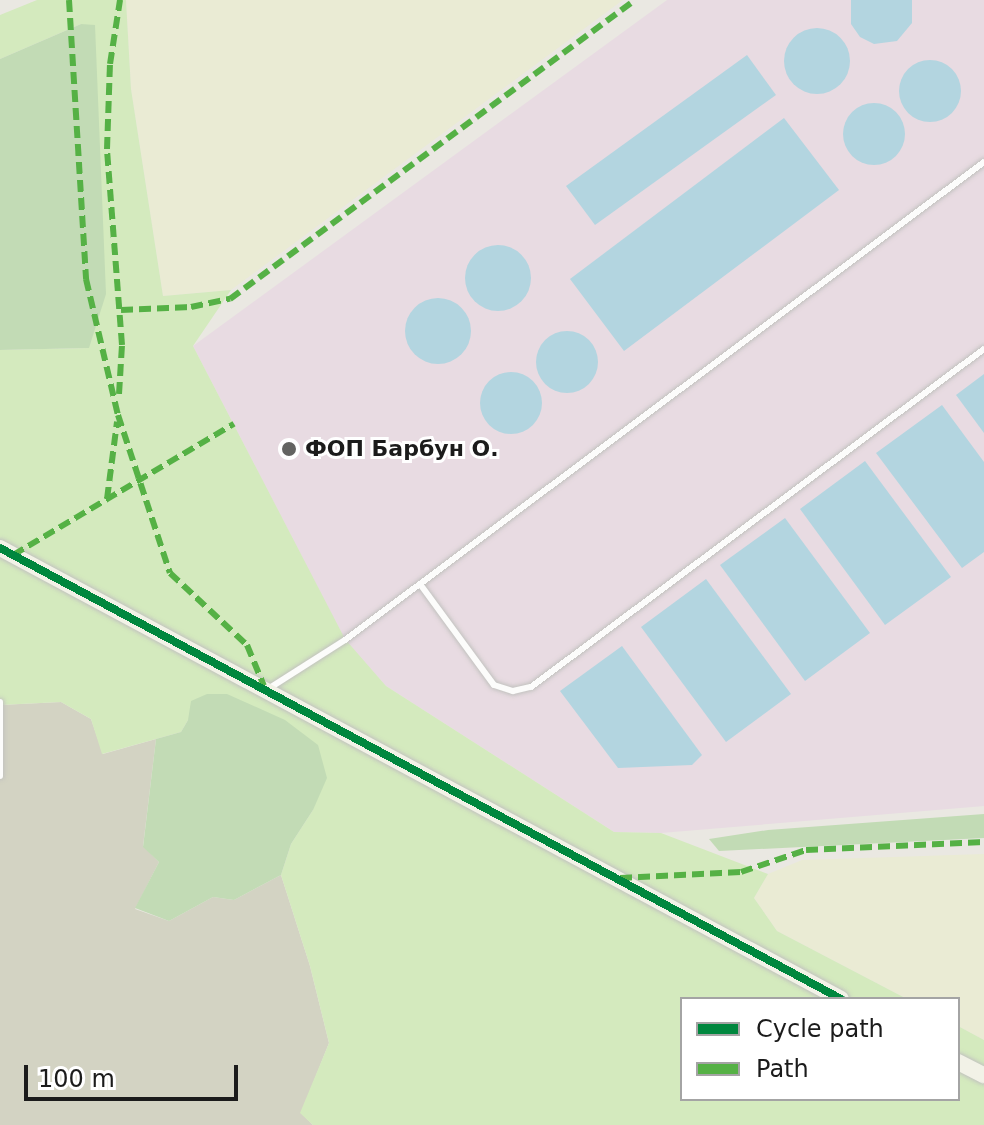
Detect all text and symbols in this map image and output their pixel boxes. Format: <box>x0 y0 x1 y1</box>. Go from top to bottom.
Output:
place label: ФОП Барбун О. <box>305 436 499 462</box>
marker: ФОП Барбун О. <box>280 440 298 458</box>
legend <box>680 997 960 1101</box>
text: Cycle path <box>756 1015 884 1043</box>
scale bar <box>28 1049 242 1099</box>
text: Path <box>756 1055 809 1083</box>
text: 100 m <box>38 1065 115 1093</box>

